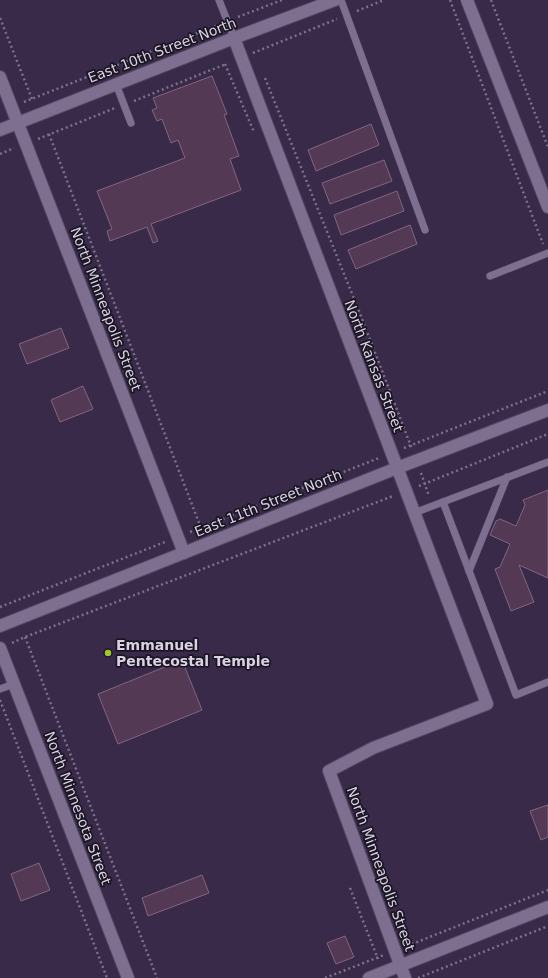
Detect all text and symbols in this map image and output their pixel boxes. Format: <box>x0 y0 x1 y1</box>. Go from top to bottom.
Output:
street label: East 10th Street North <box>86 14 238 86</box>
street label: North Minneapolis Street <box>67 225 145 394</box>
street label: North Kansas Street <box>341 298 407 435</box>
street label: East 11th Street North <box>192 466 344 540</box>
place label: Emmanuel Pentecostal Temple <box>116 637 270 669</box>
marker: Emmanuel Pentecostal Temple <box>103 648 113 658</box>
street label: North Minnesota Street <box>41 729 115 887</box>
street label: North Minneapolis Street <box>344 784 418 954</box>

